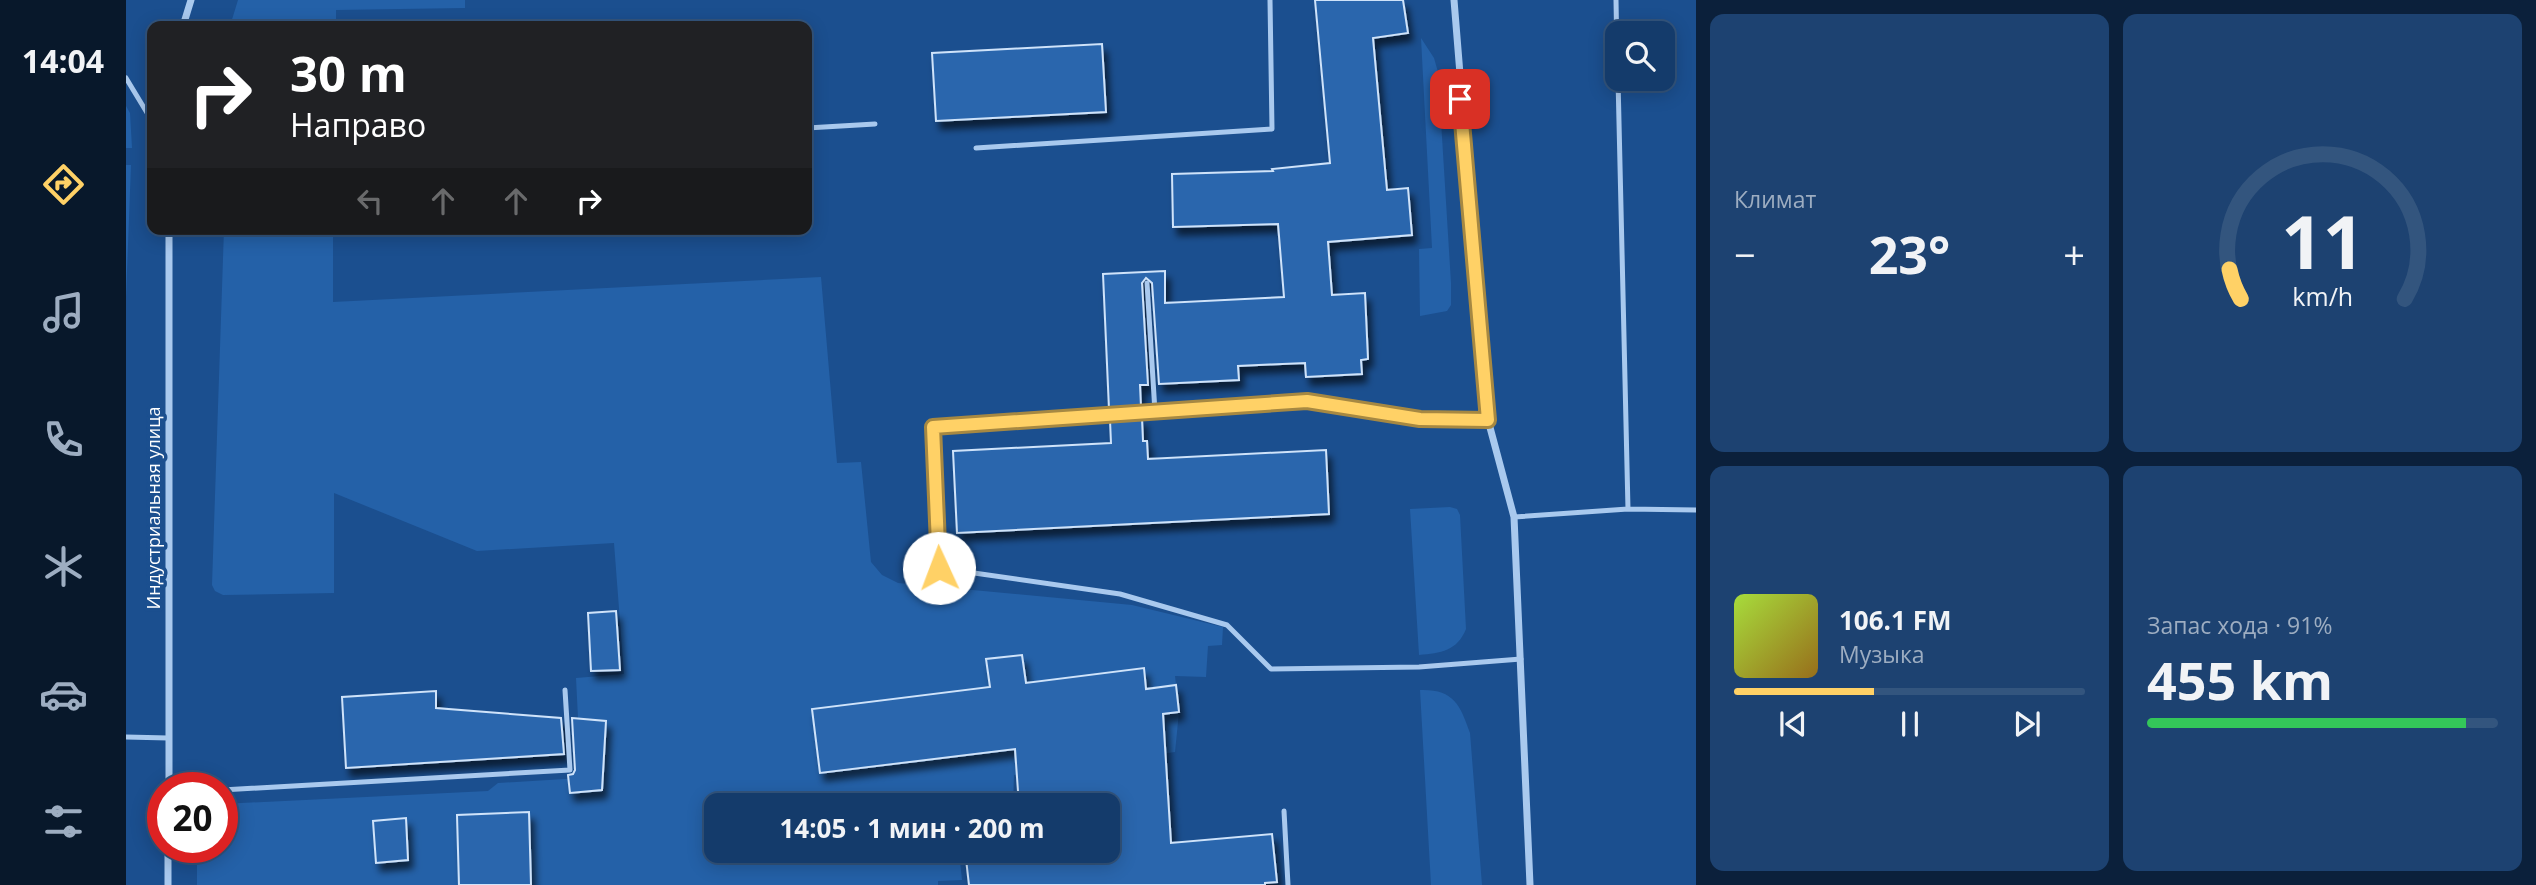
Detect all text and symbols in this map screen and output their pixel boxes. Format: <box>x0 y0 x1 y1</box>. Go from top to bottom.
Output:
map controls <box>1605 21 1675 91</box>
button: search <box>1605 21 1675 91</box>
text: 14:04 <box>22 39 104 82</box>
text: 30 m <box>290 40 407 106</box>
icon: right <box>175 49 266 140</box>
pin <box>1430 69 1490 129</box>
icon: arrive <box>1441 80 1479 118</box>
text: Направо <box>290 103 426 146</box>
icon: directions <box>39 160 88 209</box>
icon: left <box>351 182 389 220</box>
icon: ahead <box>424 182 462 220</box>
icon: ahead <box>497 182 535 220</box>
icon: right <box>570 182 608 220</box>
text: Климат <box>1734 183 1816 215</box>
text: 11 <box>2281 191 2364 290</box>
text: 23° <box>1869 218 1950 289</box>
text: − <box>1734 228 1756 280</box>
text: + <box>2063 228 2085 280</box>
text: km/h <box>2292 279 2353 313</box>
icon: music <box>39 288 88 337</box>
street label: Индустриальная улица <box>141 407 165 609</box>
icon: phone <box>39 415 88 464</box>
position arrow <box>902 531 976 605</box>
icon: climate <box>39 542 88 591</box>
text: 106.1 FM <box>1839 602 1951 638</box>
text: Запас хода · 91% <box>2147 609 2332 641</box>
text: Музыка <box>1839 638 1925 670</box>
text: 455 km <box>2147 644 2333 715</box>
icon: car <box>39 670 88 719</box>
icon: previous <box>1774 705 1812 743</box>
icon: pause <box>1891 705 1929 743</box>
icon: next <box>2008 705 2046 743</box>
speed limit sign: 20 <box>147 772 238 863</box>
icon: filters <box>39 797 88 846</box>
text: 14:05 · 1 мин · 200 m <box>779 810 1045 846</box>

